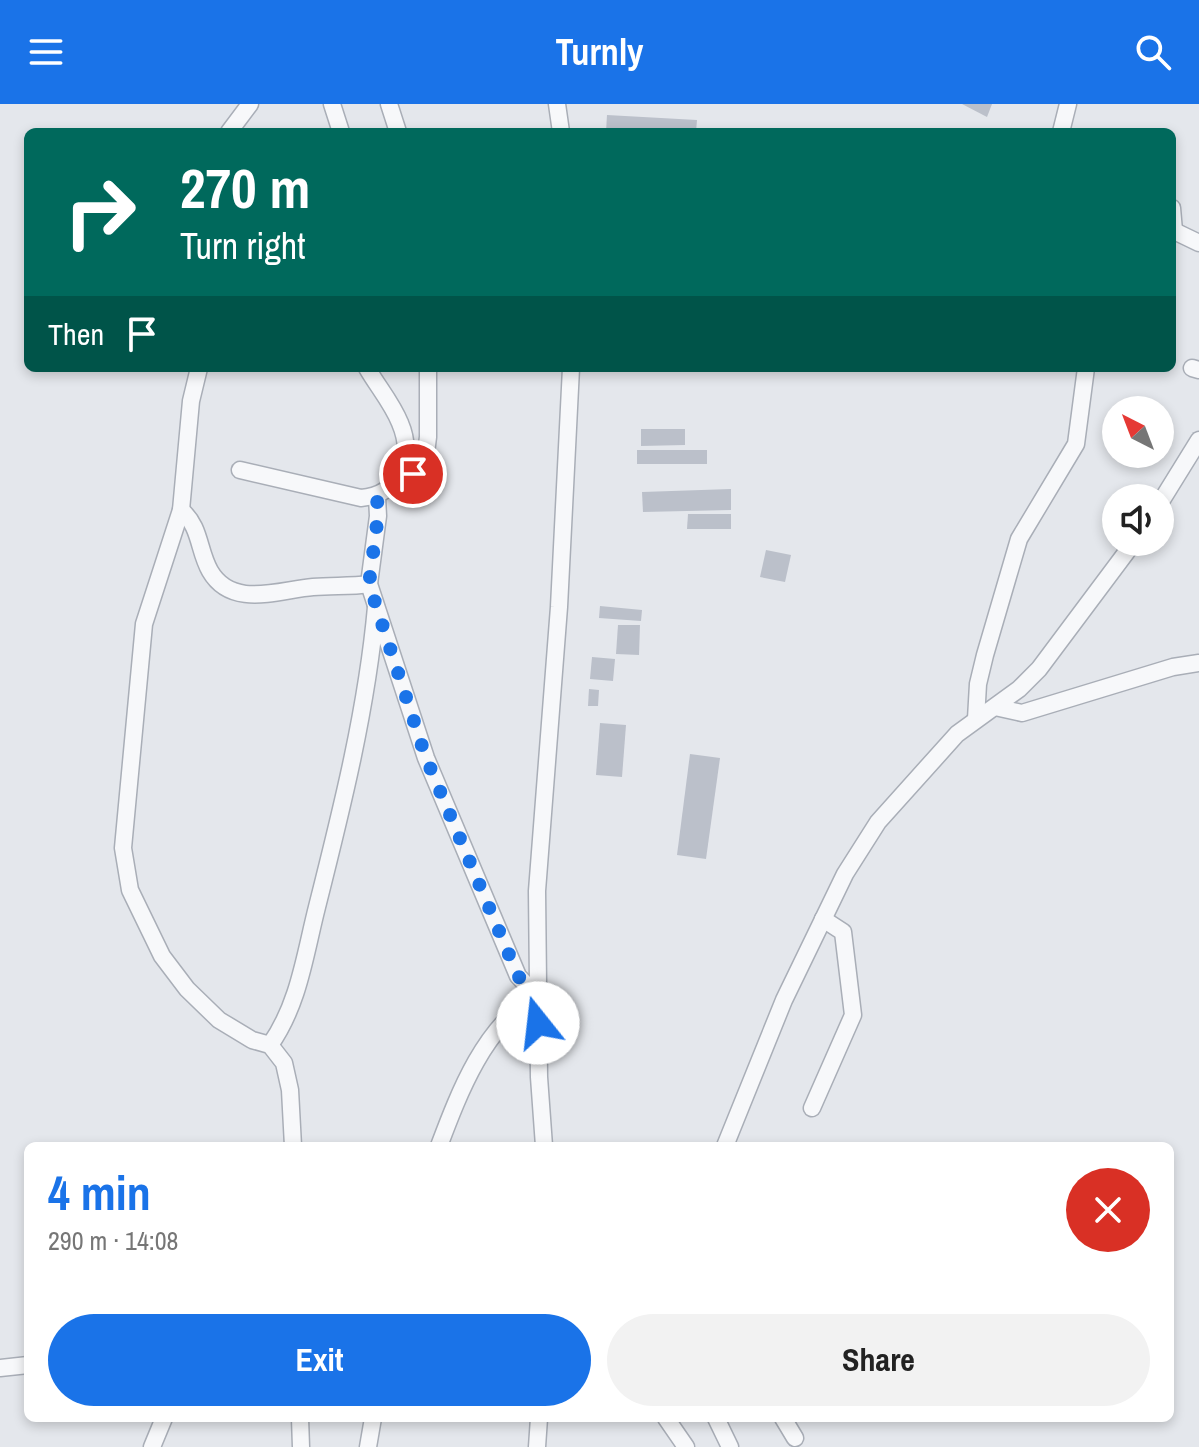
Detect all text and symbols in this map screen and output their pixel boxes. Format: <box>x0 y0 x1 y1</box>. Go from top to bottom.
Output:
text: Turnly <box>555 28 644 76</box>
icon: menu <box>24 30 68 74</box>
icon: search <box>1131 30 1175 74</box>
text: 270 m <box>180 150 310 225</box>
icon: right <box>48 160 152 264</box>
text: Turn right <box>180 222 305 270</box>
icon: arrive <box>120 312 164 356</box>
text: Then <box>48 314 104 354</box>
north arrow <box>1102 396 1174 468</box>
map controls <box>1102 396 1174 556</box>
pin <box>379 440 447 508</box>
icon: arrive <box>391 452 435 496</box>
button: sound <box>1102 484 1174 556</box>
position arrow <box>496 981 580 1065</box>
text: 4 min <box>48 1160 151 1225</box>
button: close <box>1066 1168 1150 1252</box>
text: 290 m · 14:08 <box>48 1223 178 1258</box>
button: Exit <box>48 1314 591 1406</box>
button: Share <box>607 1314 1150 1406</box>

